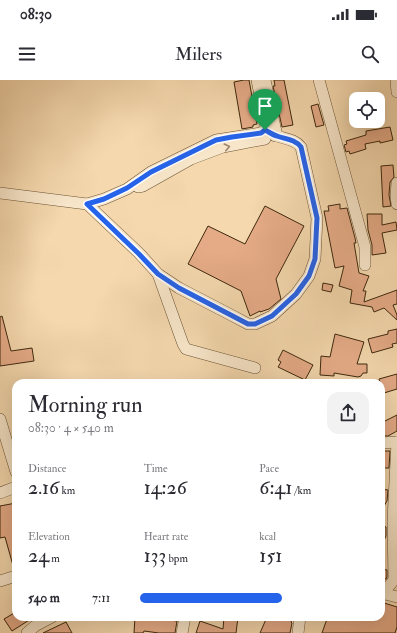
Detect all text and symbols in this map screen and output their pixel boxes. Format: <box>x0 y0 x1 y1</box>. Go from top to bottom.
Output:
text: 08:30 <box>20 5 52 24</box>
icon: menu <box>16 43 38 65</box>
text: Milers <box>175 43 222 66</box>
icon: search <box>359 43 381 65</box>
pin <box>248 89 282 130</box>
map controls <box>349 92 385 128</box>
button: locate <box>349 92 385 128</box>
icon: arrive <box>254 95 276 117</box>
one-way arrow <box>224 143 230 151</box>
text: Morning run <box>28 391 143 419</box>
button: share <box>327 392 369 434</box>
text: 08:30 · 4 × 540 m <box>28 420 114 436</box>
text: Distance <box>28 462 66 475</box>
text: Time <box>144 462 168 475</box>
text: Pace <box>259 462 279 475</box>
text: 2.16 <box>28 475 59 500</box>
text: 14:26 <box>144 475 187 500</box>
text: 6:41 <box>259 475 292 500</box>
text: km <box>59 484 75 497</box>
text: /km <box>292 484 311 497</box>
text: Elevation <box>28 530 70 543</box>
text: Heart rate <box>144 530 188 543</box>
text: kcal <box>259 530 276 543</box>
text: 24 <box>28 543 49 568</box>
text: 133 <box>144 543 166 568</box>
text: 151 <box>259 543 282 568</box>
text: m <box>49 552 60 565</box>
text: bpm <box>166 552 188 565</box>
text: 540 m <box>28 590 60 606</box>
text: 7:11 <box>92 590 110 606</box>

